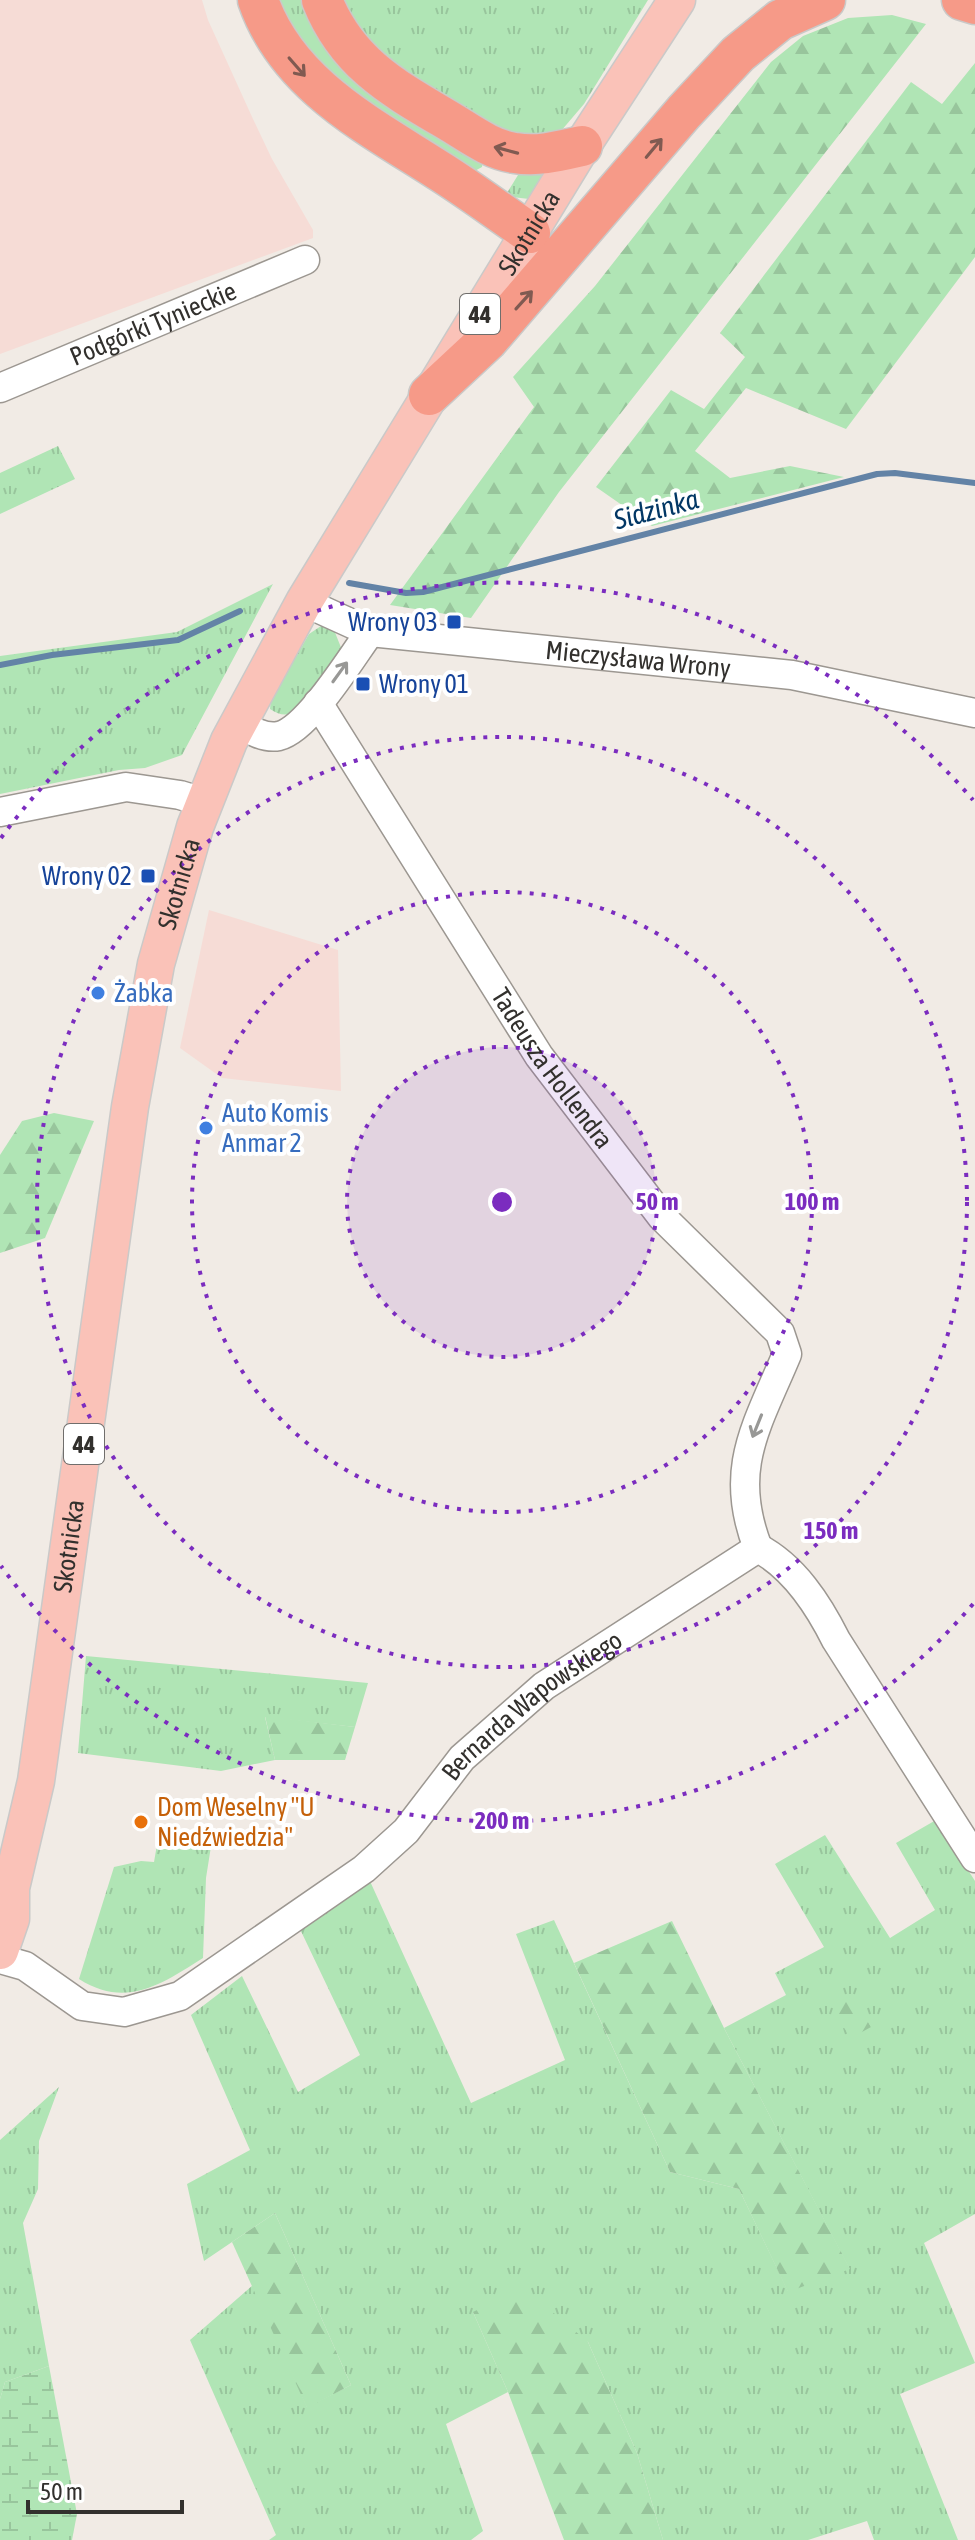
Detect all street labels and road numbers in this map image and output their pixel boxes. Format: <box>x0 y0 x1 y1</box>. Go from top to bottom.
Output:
street label: Skotnicka <box>492 185 566 280</box>
street label: Podgórki Tynieckie <box>66 276 241 372</box>
road number: 44 <box>460 294 500 334</box>
street label: Mieczysława Wrony <box>544 635 732 684</box>
street label: Skotnicka <box>152 835 206 933</box>
street label: Tadeusza Hollendra <box>485 983 619 1154</box>
road number: 44 <box>64 1424 104 1464</box>
street label: Skotnicka <box>47 1498 90 1594</box>
street label: Bernarda Wapowskiego <box>436 1625 628 1786</box>

